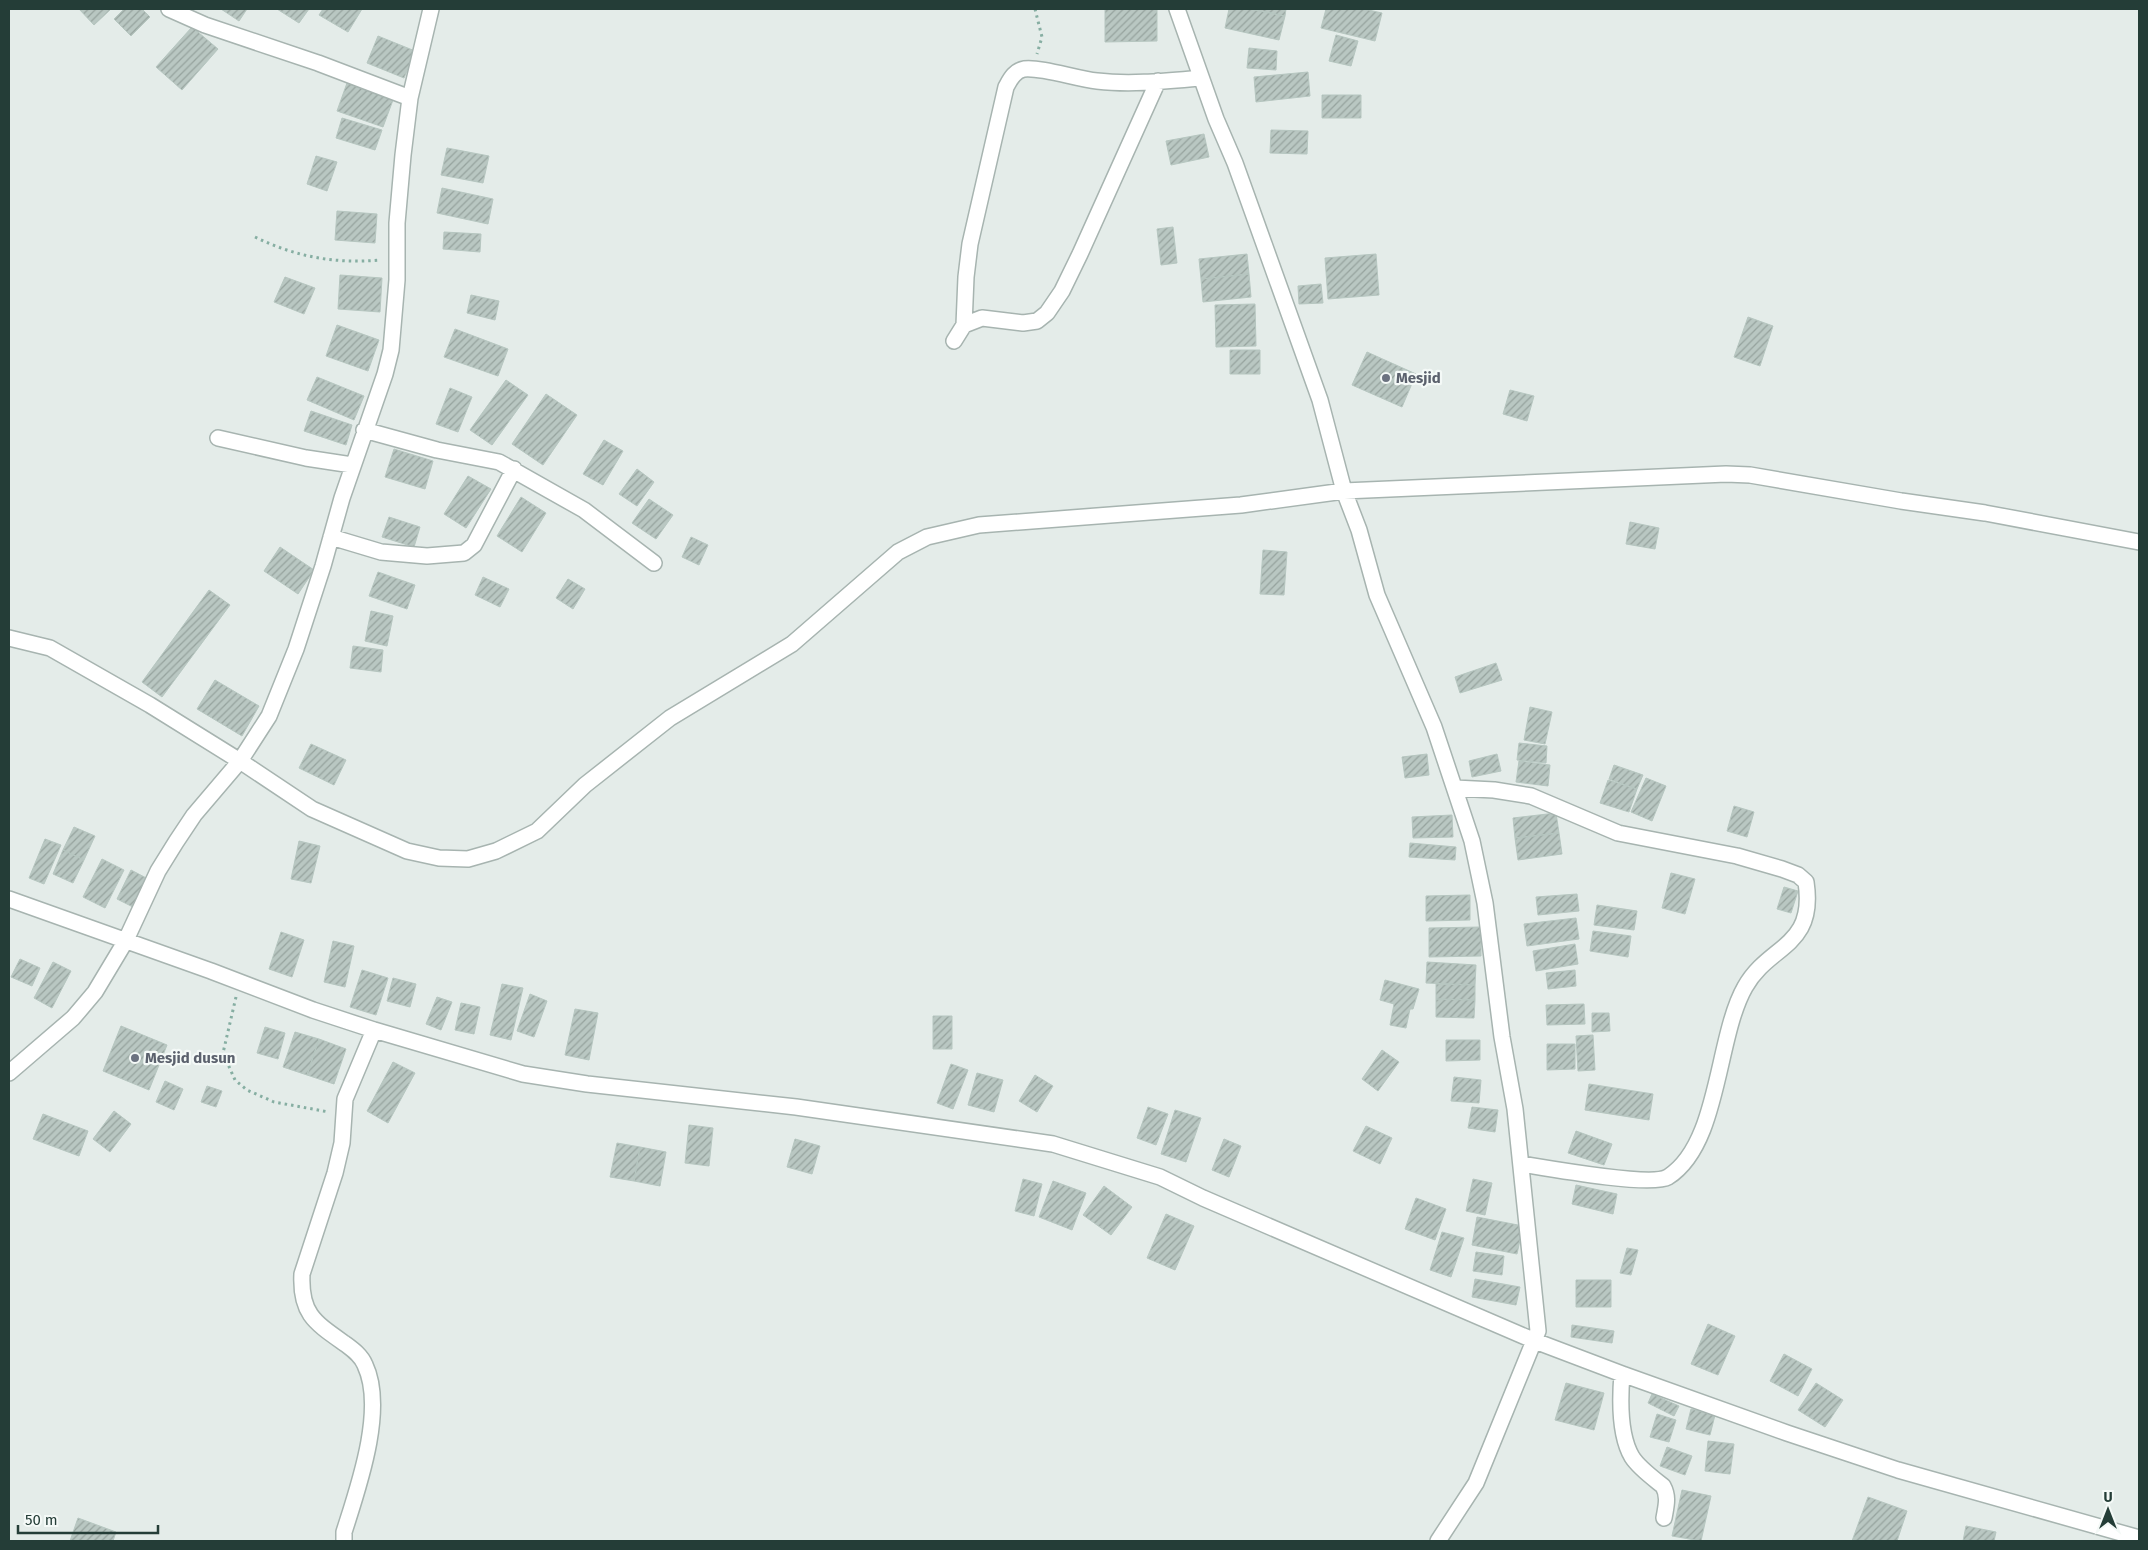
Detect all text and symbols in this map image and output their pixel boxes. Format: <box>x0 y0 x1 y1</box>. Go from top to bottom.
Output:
place label: Mesjid <box>1396 369 1441 387</box>
marker: Mesjid <box>1380 372 1392 384</box>
place label: Mesjid dusun <box>145 1049 235 1067</box>
marker: Mesjid dusun <box>129 1052 141 1064</box>
north arrow <box>2083 1485 2133 1535</box>
text: U <box>2103 1489 2113 1506</box>
scale bar <box>18 1502 158 1534</box>
text: 50 m <box>25 1511 58 1529</box>

